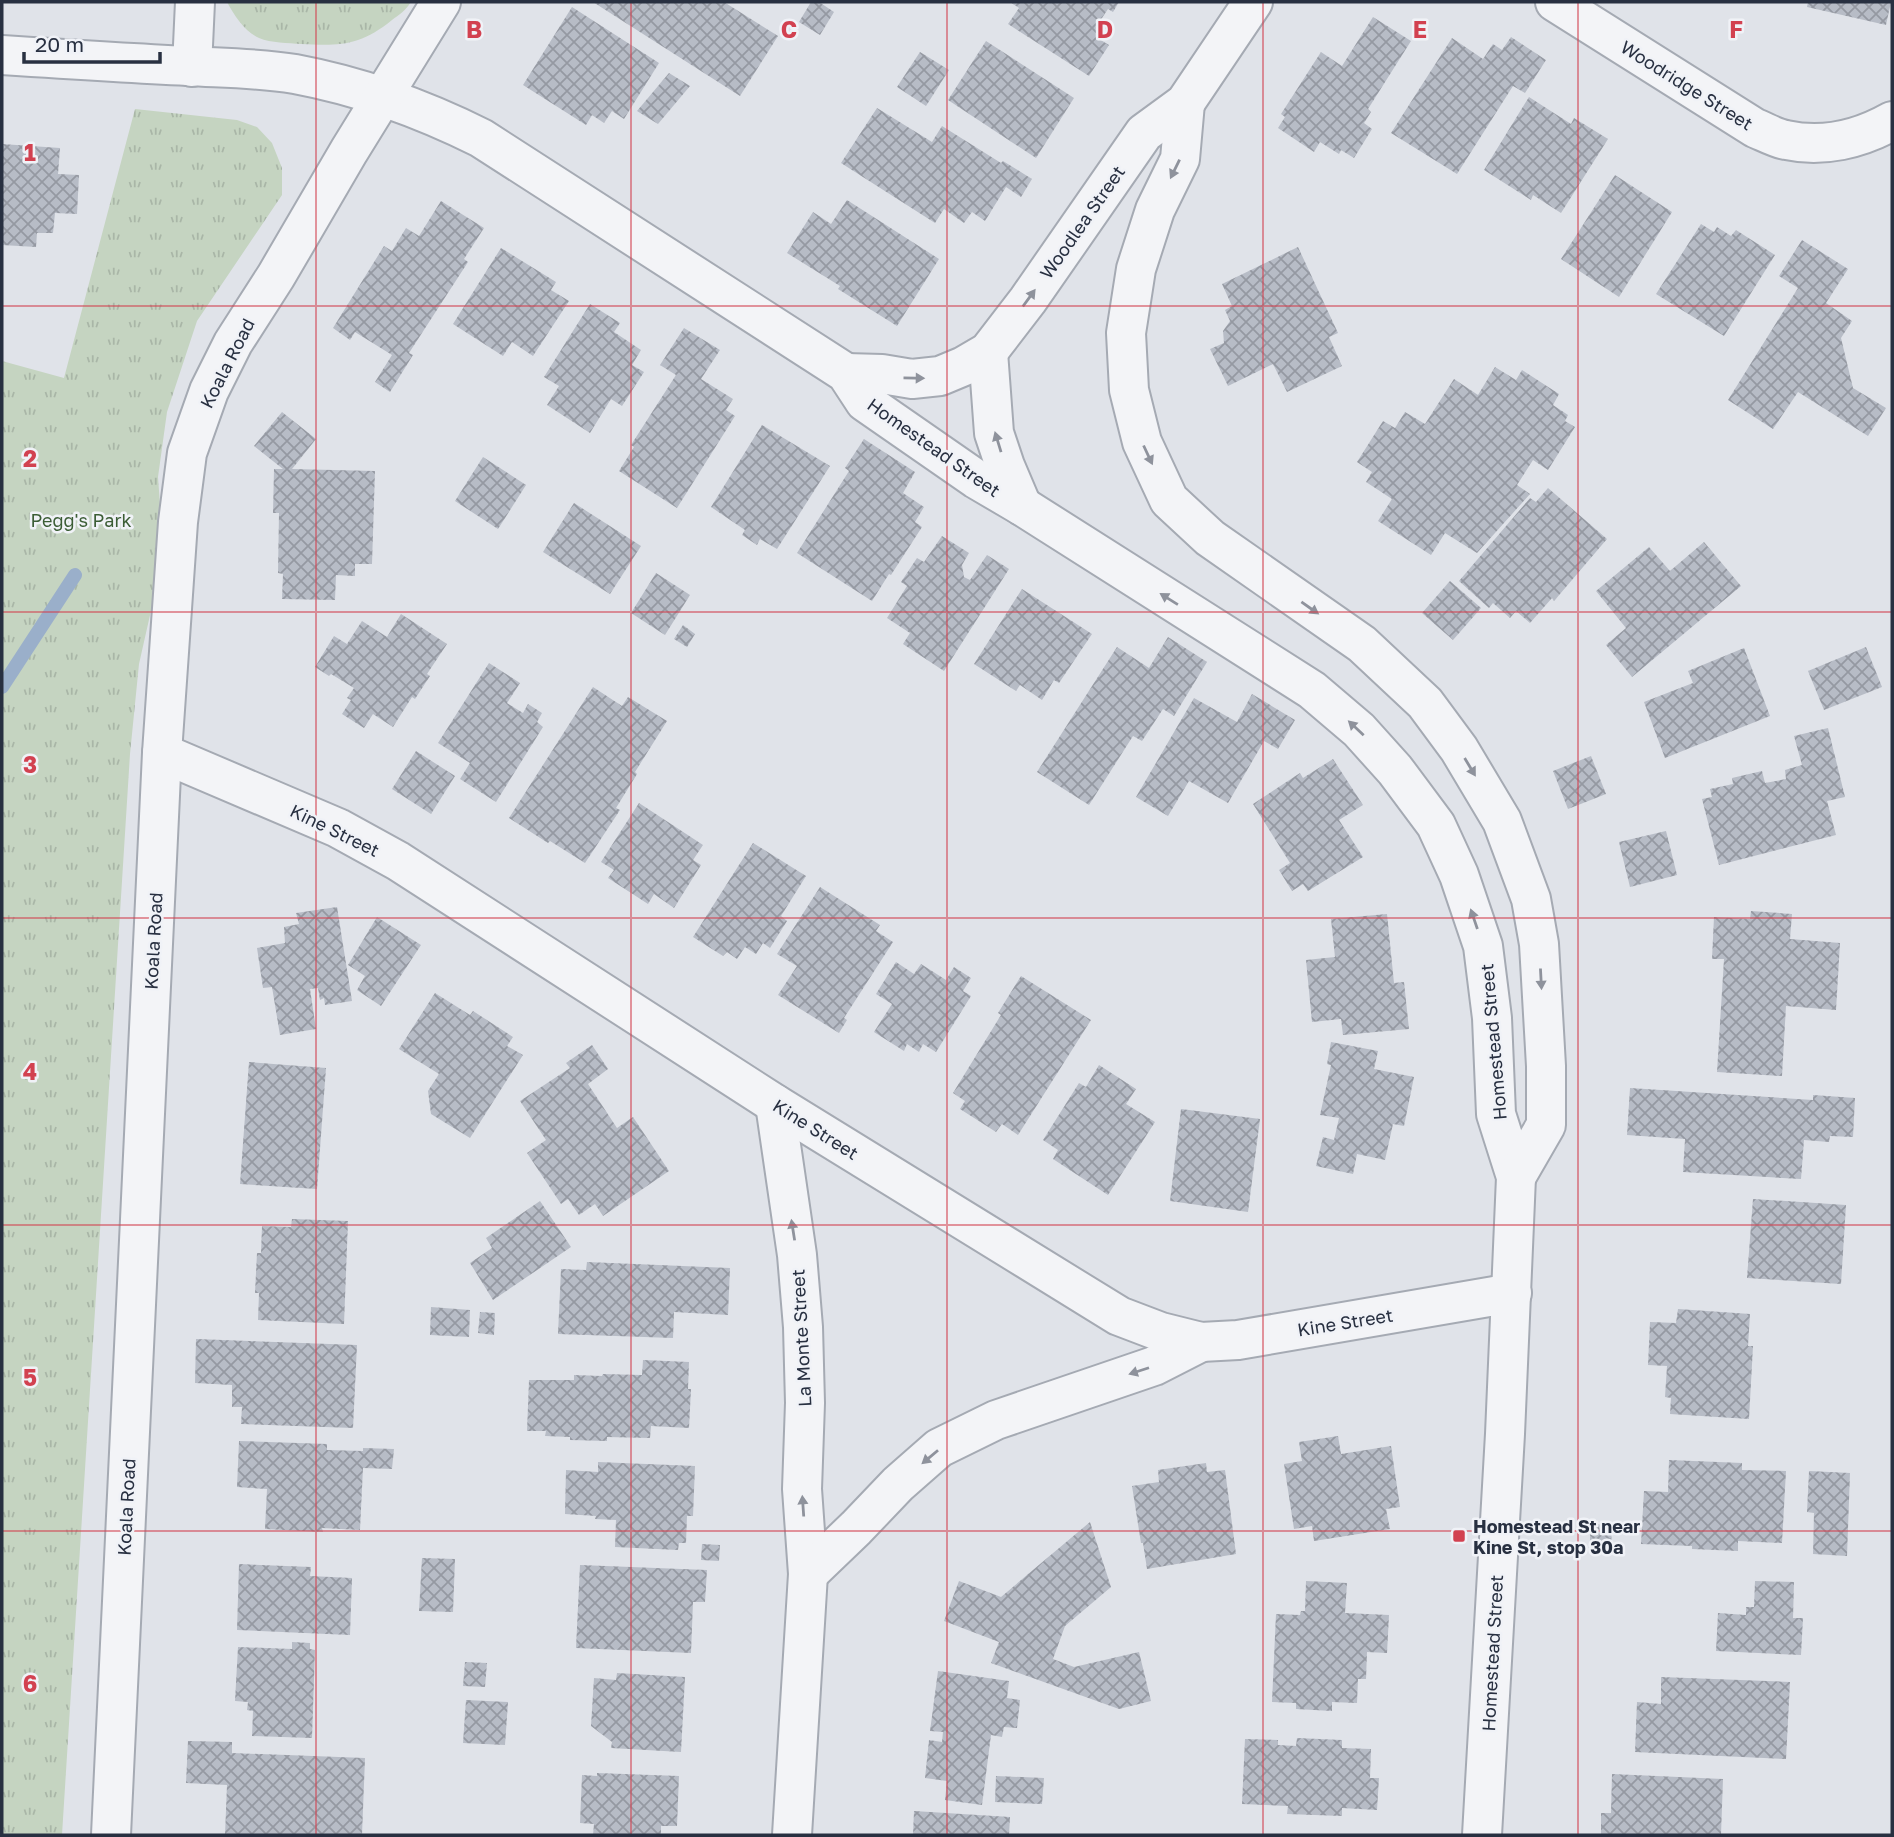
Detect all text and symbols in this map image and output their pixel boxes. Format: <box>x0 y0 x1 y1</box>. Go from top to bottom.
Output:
text: B <box>466 15 482 43</box>
text: C <box>781 15 797 43</box>
text: D <box>1097 15 1113 43</box>
text: E <box>1413 15 1427 43</box>
text: F <box>1729 15 1743 43</box>
scale bar <box>24 21 161 65</box>
text: 20 m <box>35 31 84 57</box>
street label: Woodridge Street <box>1617 36 1757 134</box>
text: 1 <box>24 138 36 166</box>
one-way arrow <box>1169 159 1180 179</box>
street label: Woodlea Street <box>1035 161 1129 283</box>
one-way arrow <box>1022 289 1036 307</box>
street label: Koala Road <box>195 315 259 411</box>
one-way arrow <box>903 372 925 384</box>
street label: Homestead Street <box>863 393 1005 501</box>
one-way arrow <box>992 432 1002 453</box>
text: 2 <box>23 444 37 472</box>
one-way arrow <box>1142 445 1154 465</box>
park label: Pegg's Park <box>30 509 132 531</box>
one-way arrow <box>1159 592 1179 605</box>
one-way arrow <box>1301 601 1319 615</box>
one-way arrow <box>1347 719 1364 736</box>
text: 3 <box>23 750 37 778</box>
one-way arrow <box>1463 757 1476 776</box>
street label: Kine Street <box>287 799 383 861</box>
street label: Koala Road <box>139 892 167 990</box>
one-way arrow <box>1468 908 1479 929</box>
street label: Homestead Street <box>1475 963 1511 1121</box>
one-way arrow <box>1536 968 1547 990</box>
text: 4 <box>23 1057 37 1085</box>
street label: Kine Street <box>769 1094 863 1164</box>
one-way arrow <box>787 1219 798 1241</box>
street label: La Monte Street <box>786 1269 816 1407</box>
street label: Kine Street <box>1296 1304 1394 1340</box>
text: 5 <box>23 1363 37 1391</box>
one-way arrow <box>1129 1366 1150 1377</box>
one-way arrow <box>921 1449 938 1464</box>
street label: Koala Road <box>112 1458 140 1556</box>
one-way arrow <box>797 1495 808 1517</box>
place label: Homestead St near Kine St, stop 30a <box>1473 1515 1640 1558</box>
marker: Homestead St near Kine St, stop 30a <box>1451 1528 1467 1544</box>
street label: Homestead Street <box>1477 1574 1507 1732</box>
text: 6 <box>23 1669 37 1697</box>

